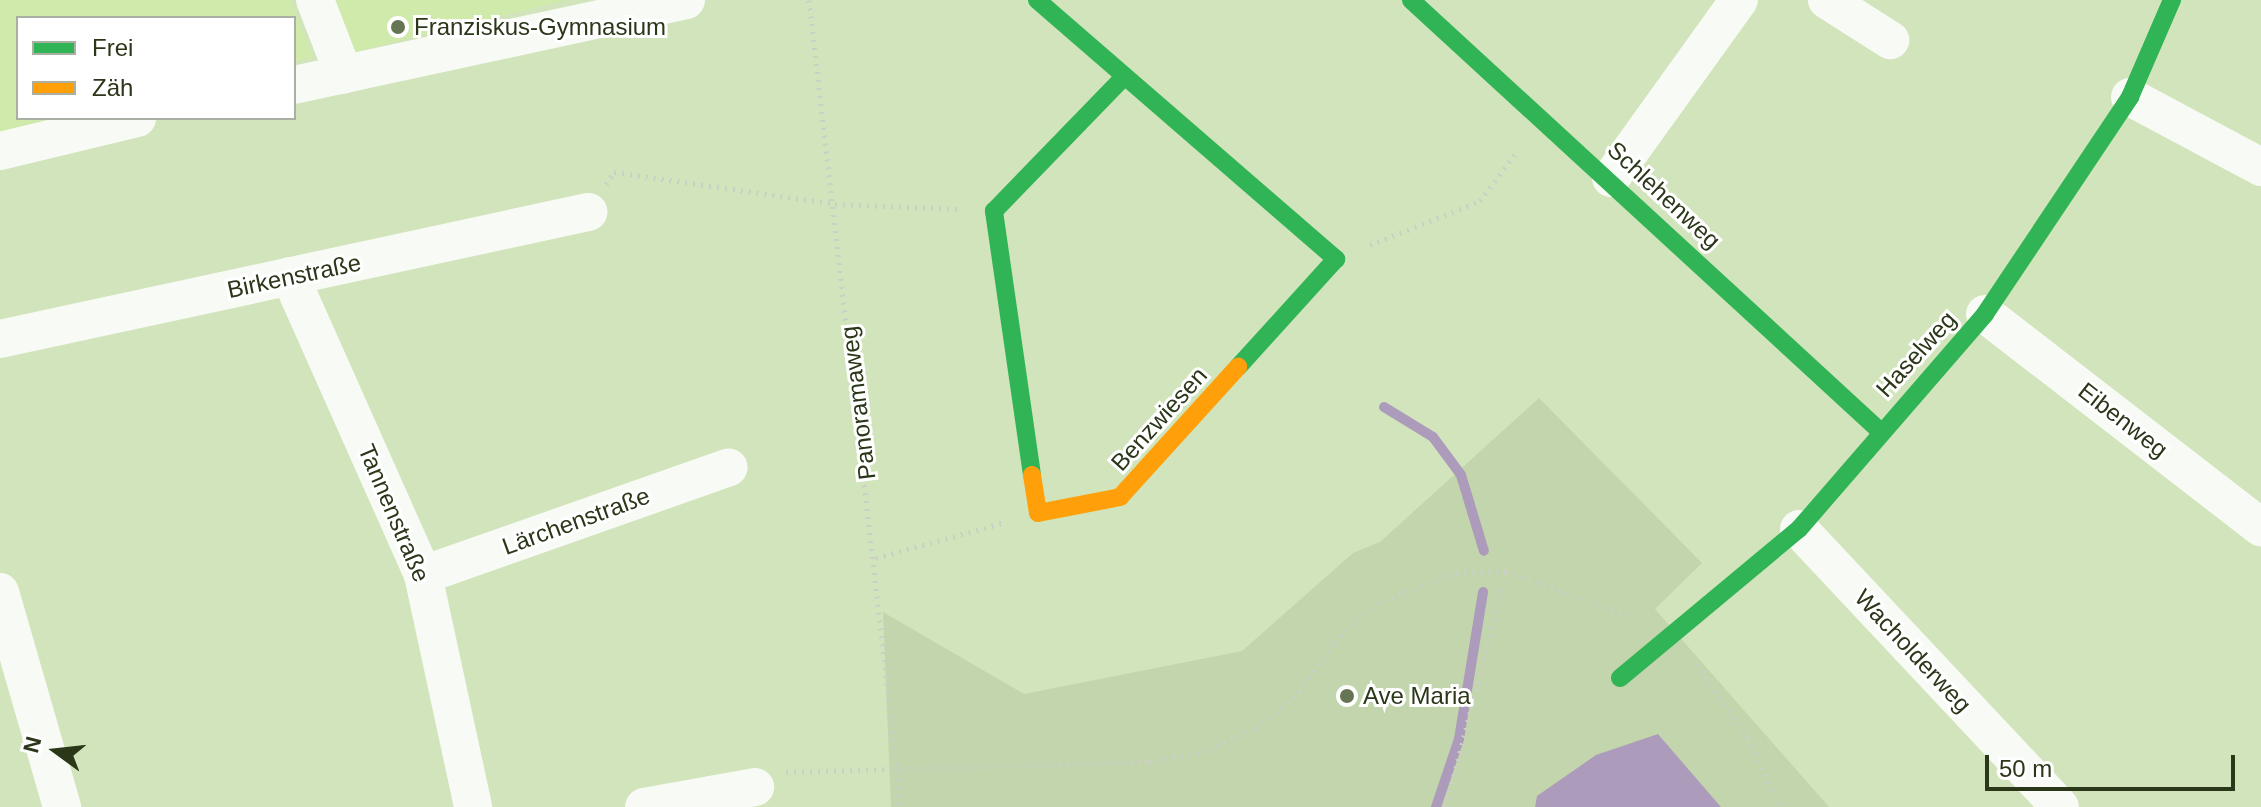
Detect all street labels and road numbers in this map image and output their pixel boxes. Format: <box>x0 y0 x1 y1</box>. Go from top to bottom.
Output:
street label: Schlehenweg <box>1601 135 1727 255</box>
street label: Birkenstraße <box>224 248 364 304</box>
street label: Haselweg <box>1870 305 1962 403</box>
street label: Panoramaweg <box>834 324 882 482</box>
street label: Benzwiesen <box>1105 361 1213 477</box>
street label: Eibenweg <box>2073 376 2173 464</box>
street label: Tannenstraße <box>352 440 436 586</box>
street label: Lärchenstraße <box>498 481 654 561</box>
street label: Wacholderweg <box>1849 583 1977 719</box>

